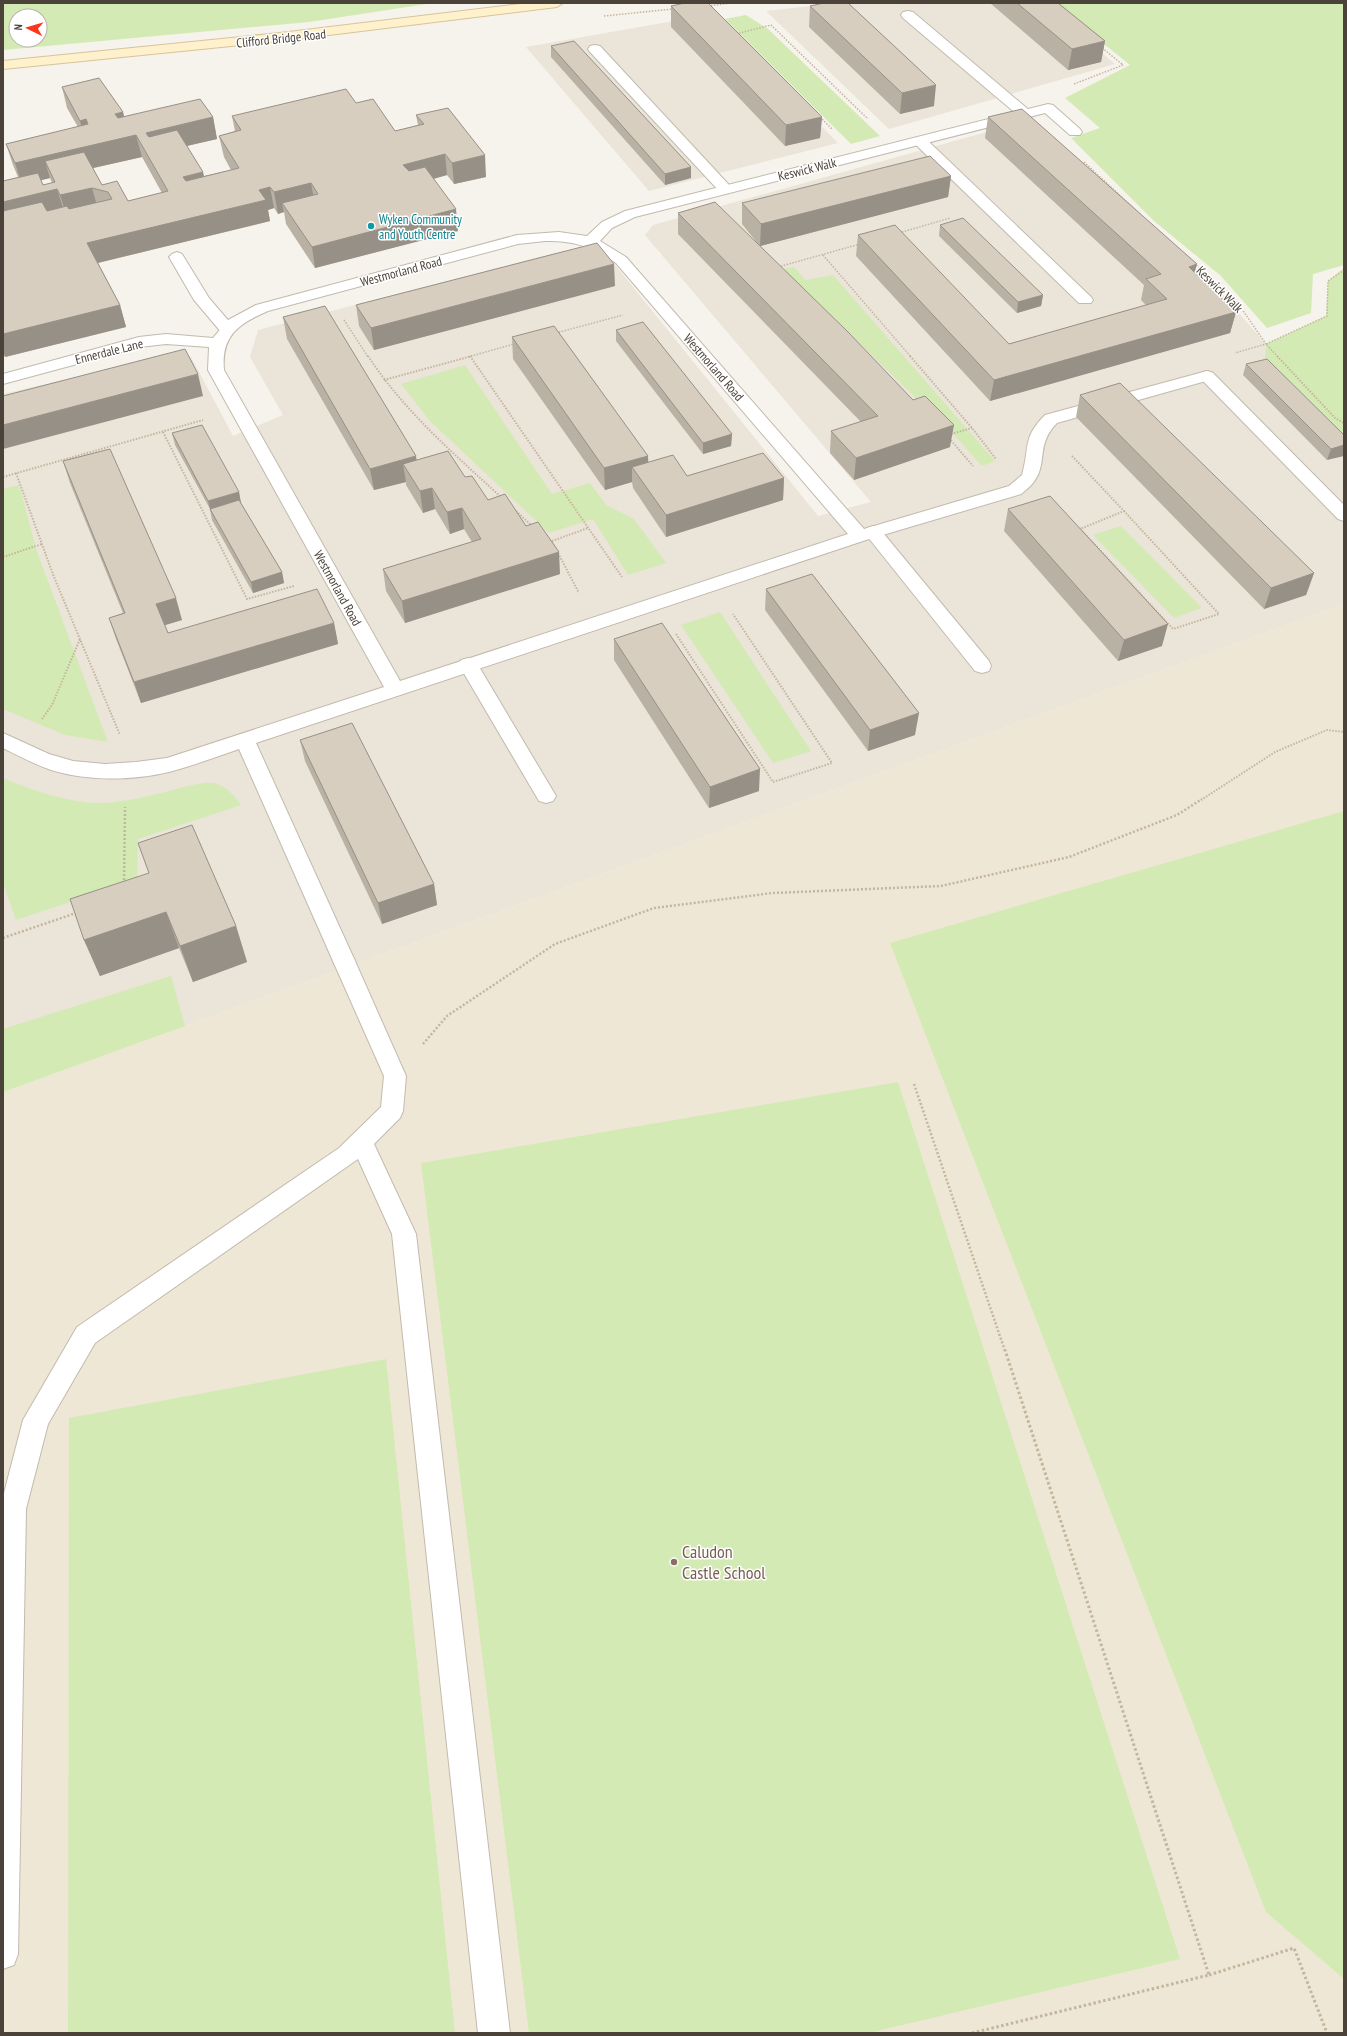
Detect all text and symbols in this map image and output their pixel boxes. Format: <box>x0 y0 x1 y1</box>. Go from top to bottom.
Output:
north arrow <box>8 8 48 48</box>
text: N <box>11 24 25 31</box>
street label: Clifford Bridge Road <box>235 25 327 52</box>
street label: Keswick Walk <box>776 154 838 185</box>
place label: Wyken Community and Youth Centre <box>379 211 462 243</box>
marker: Wyken Community and Youth Centre <box>366 221 376 231</box>
street label: Westmorland Road <box>358 252 444 291</box>
street label: Keswick Walk <box>1193 262 1247 316</box>
street label: Westmorland Road <box>680 330 748 405</box>
street label: Ennerdale Lane <box>73 335 145 368</box>
street label: Westmorland Road <box>310 547 365 629</box>
place label: Caludon Castle School <box>682 1540 766 1584</box>
marker: Caludon Castle School <box>669 1557 679 1567</box>

